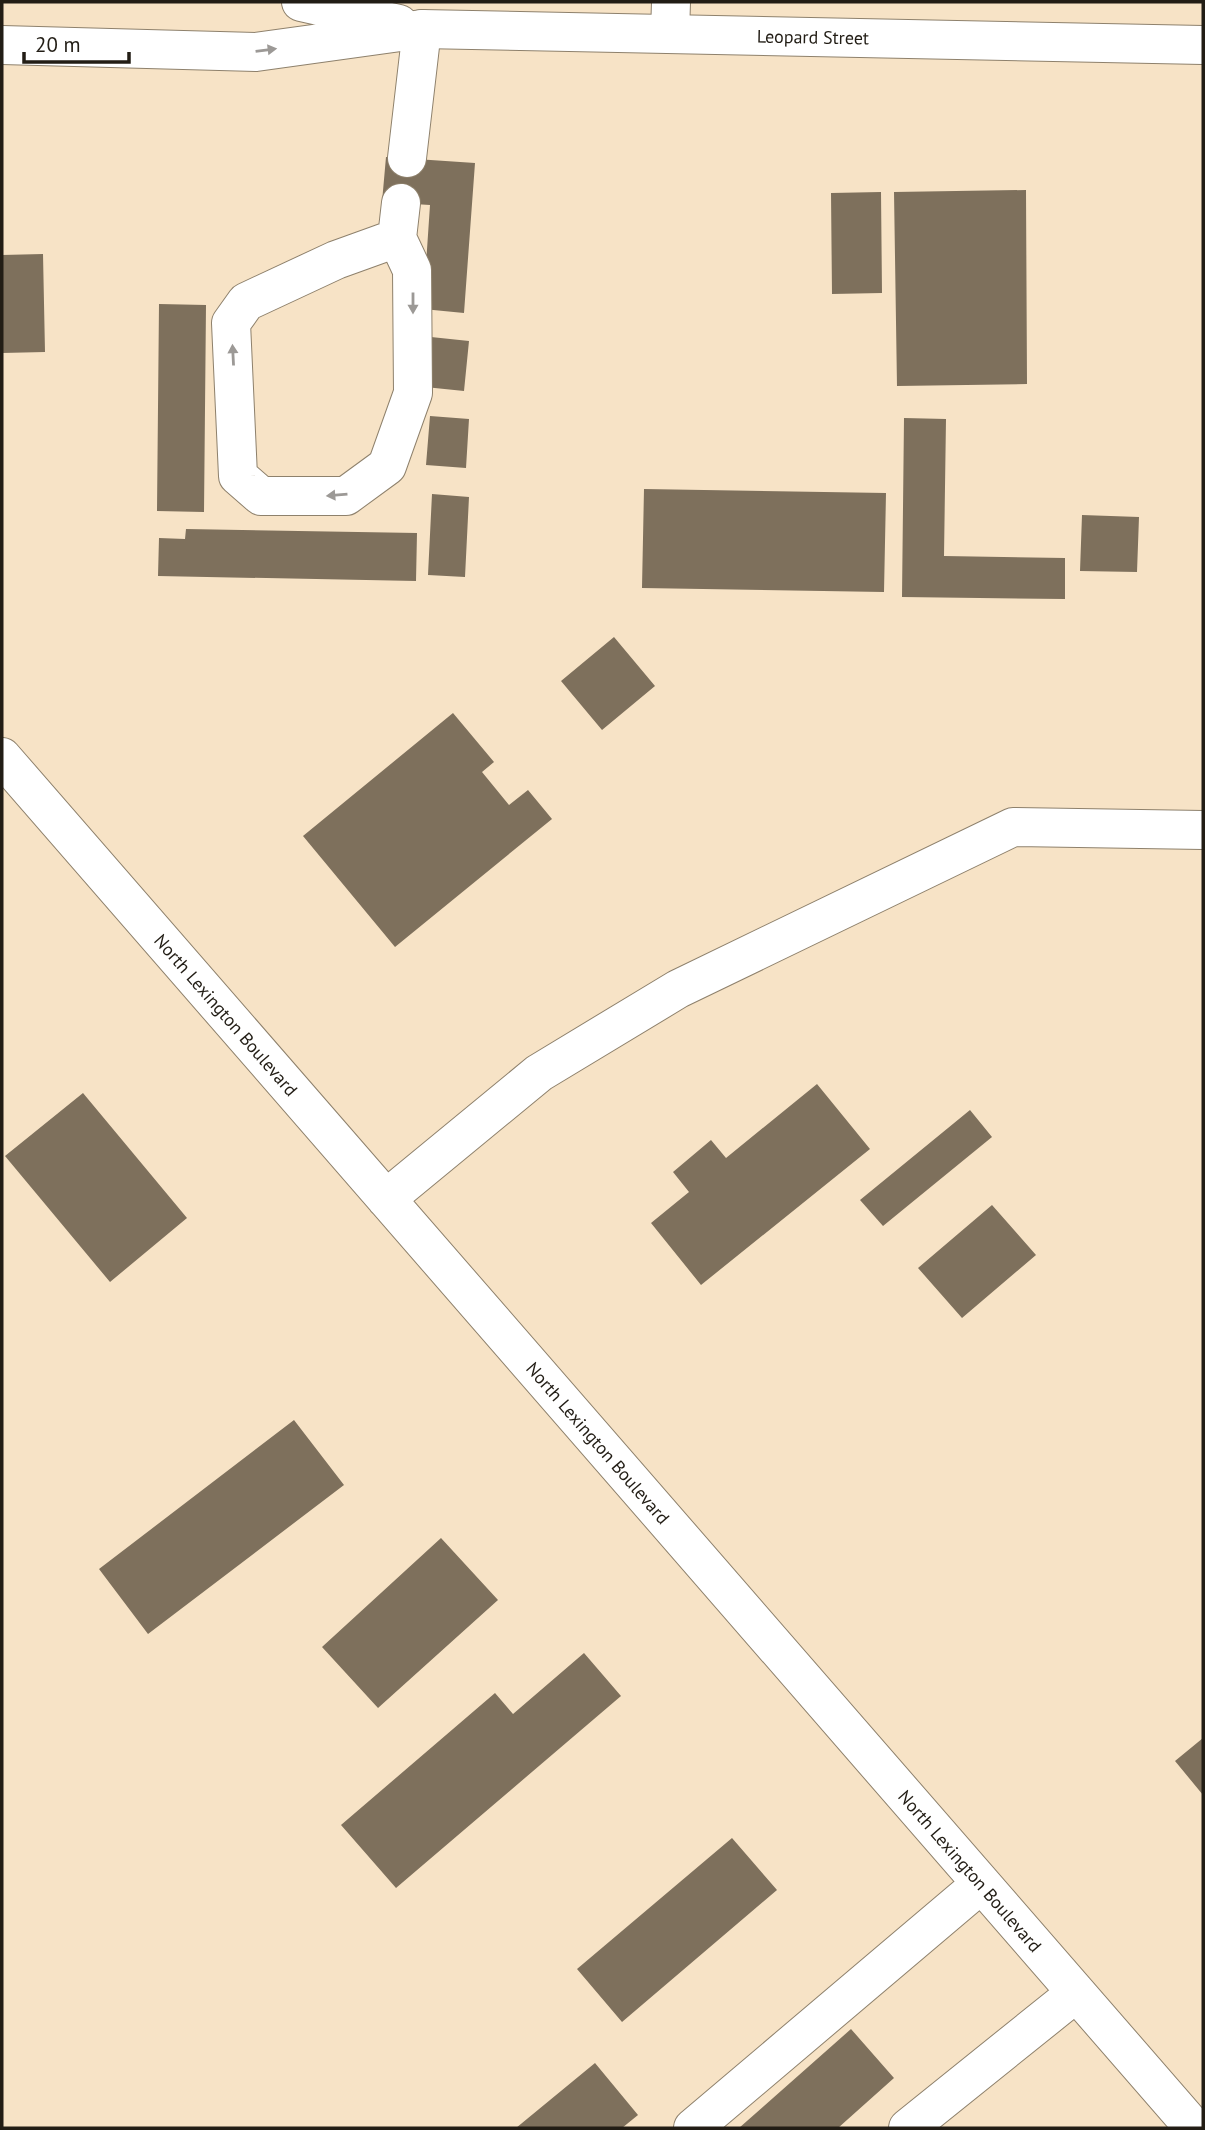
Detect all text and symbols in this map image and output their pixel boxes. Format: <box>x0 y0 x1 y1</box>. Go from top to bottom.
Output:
scale bar <box>24 21 130 65</box>
street label: Leopard Street <box>757 25 869 49</box>
text: 20 m <box>35 31 81 58</box>
one-way arrow <box>255 45 277 56</box>
one-way arrow <box>407 292 419 314</box>
one-way arrow <box>227 344 238 366</box>
one-way arrow <box>326 490 348 501</box>
street label: North Lexington Boulevard <box>149 929 303 1101</box>
street label: North Lexington Boulevard <box>521 1357 675 1529</box>
street label: North Lexington Boulevard <box>893 1785 1047 1957</box>

